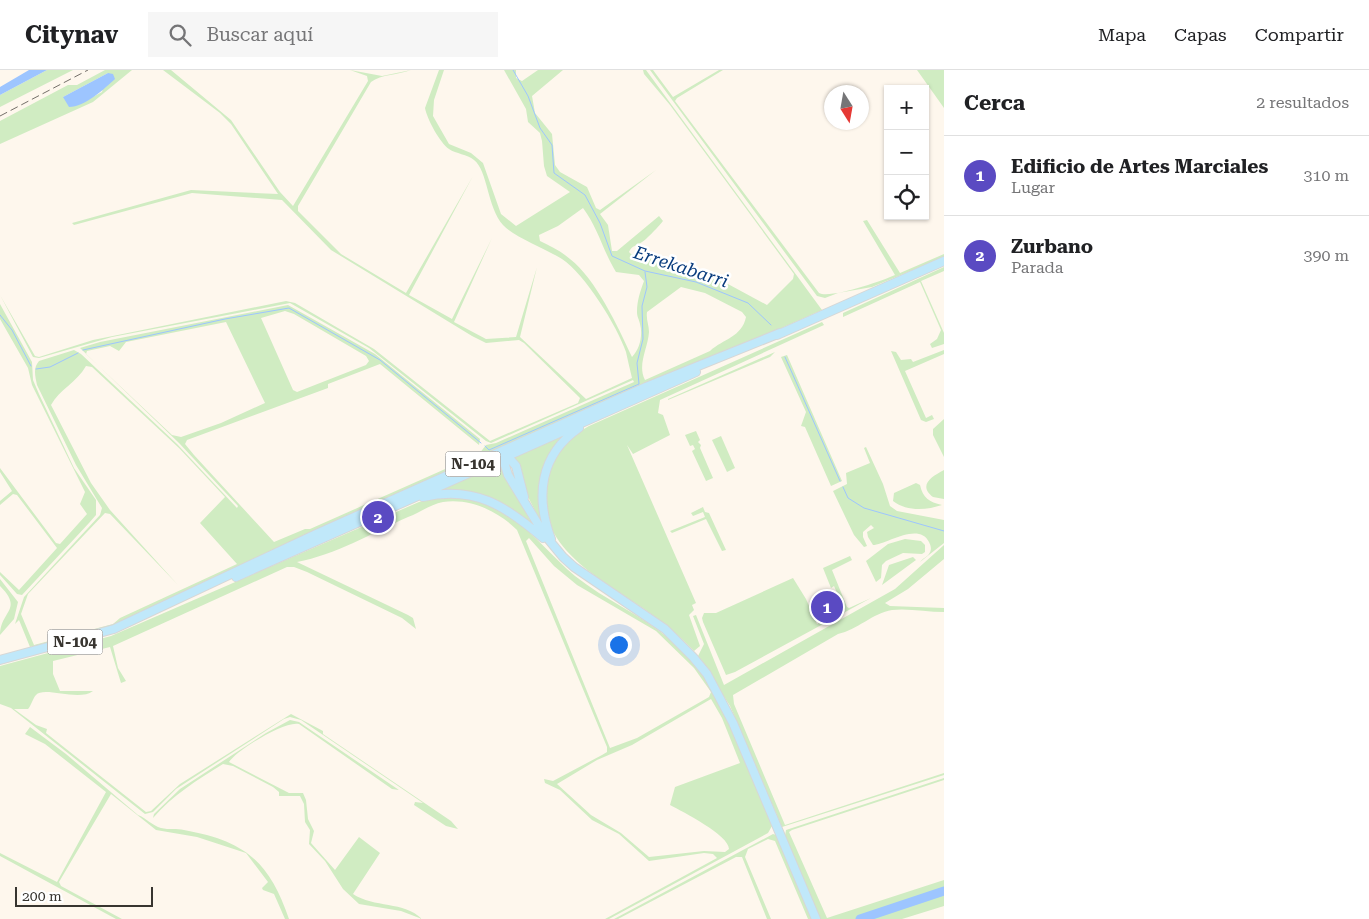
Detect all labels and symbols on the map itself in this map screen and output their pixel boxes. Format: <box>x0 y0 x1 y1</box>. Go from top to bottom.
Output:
north arrow <box>824 85 869 130</box>
water label: Errekabarri <box>630 241 731 292</box>
road number: N-104 <box>446 452 500 476</box>
pin: 2 <box>362 498 394 536</box>
pin: 1 <box>811 588 843 626</box>
road number: N-104 <box>48 630 102 654</box>
your location <box>606 632 632 658</box>
scale bar <box>15 884 152 907</box>

